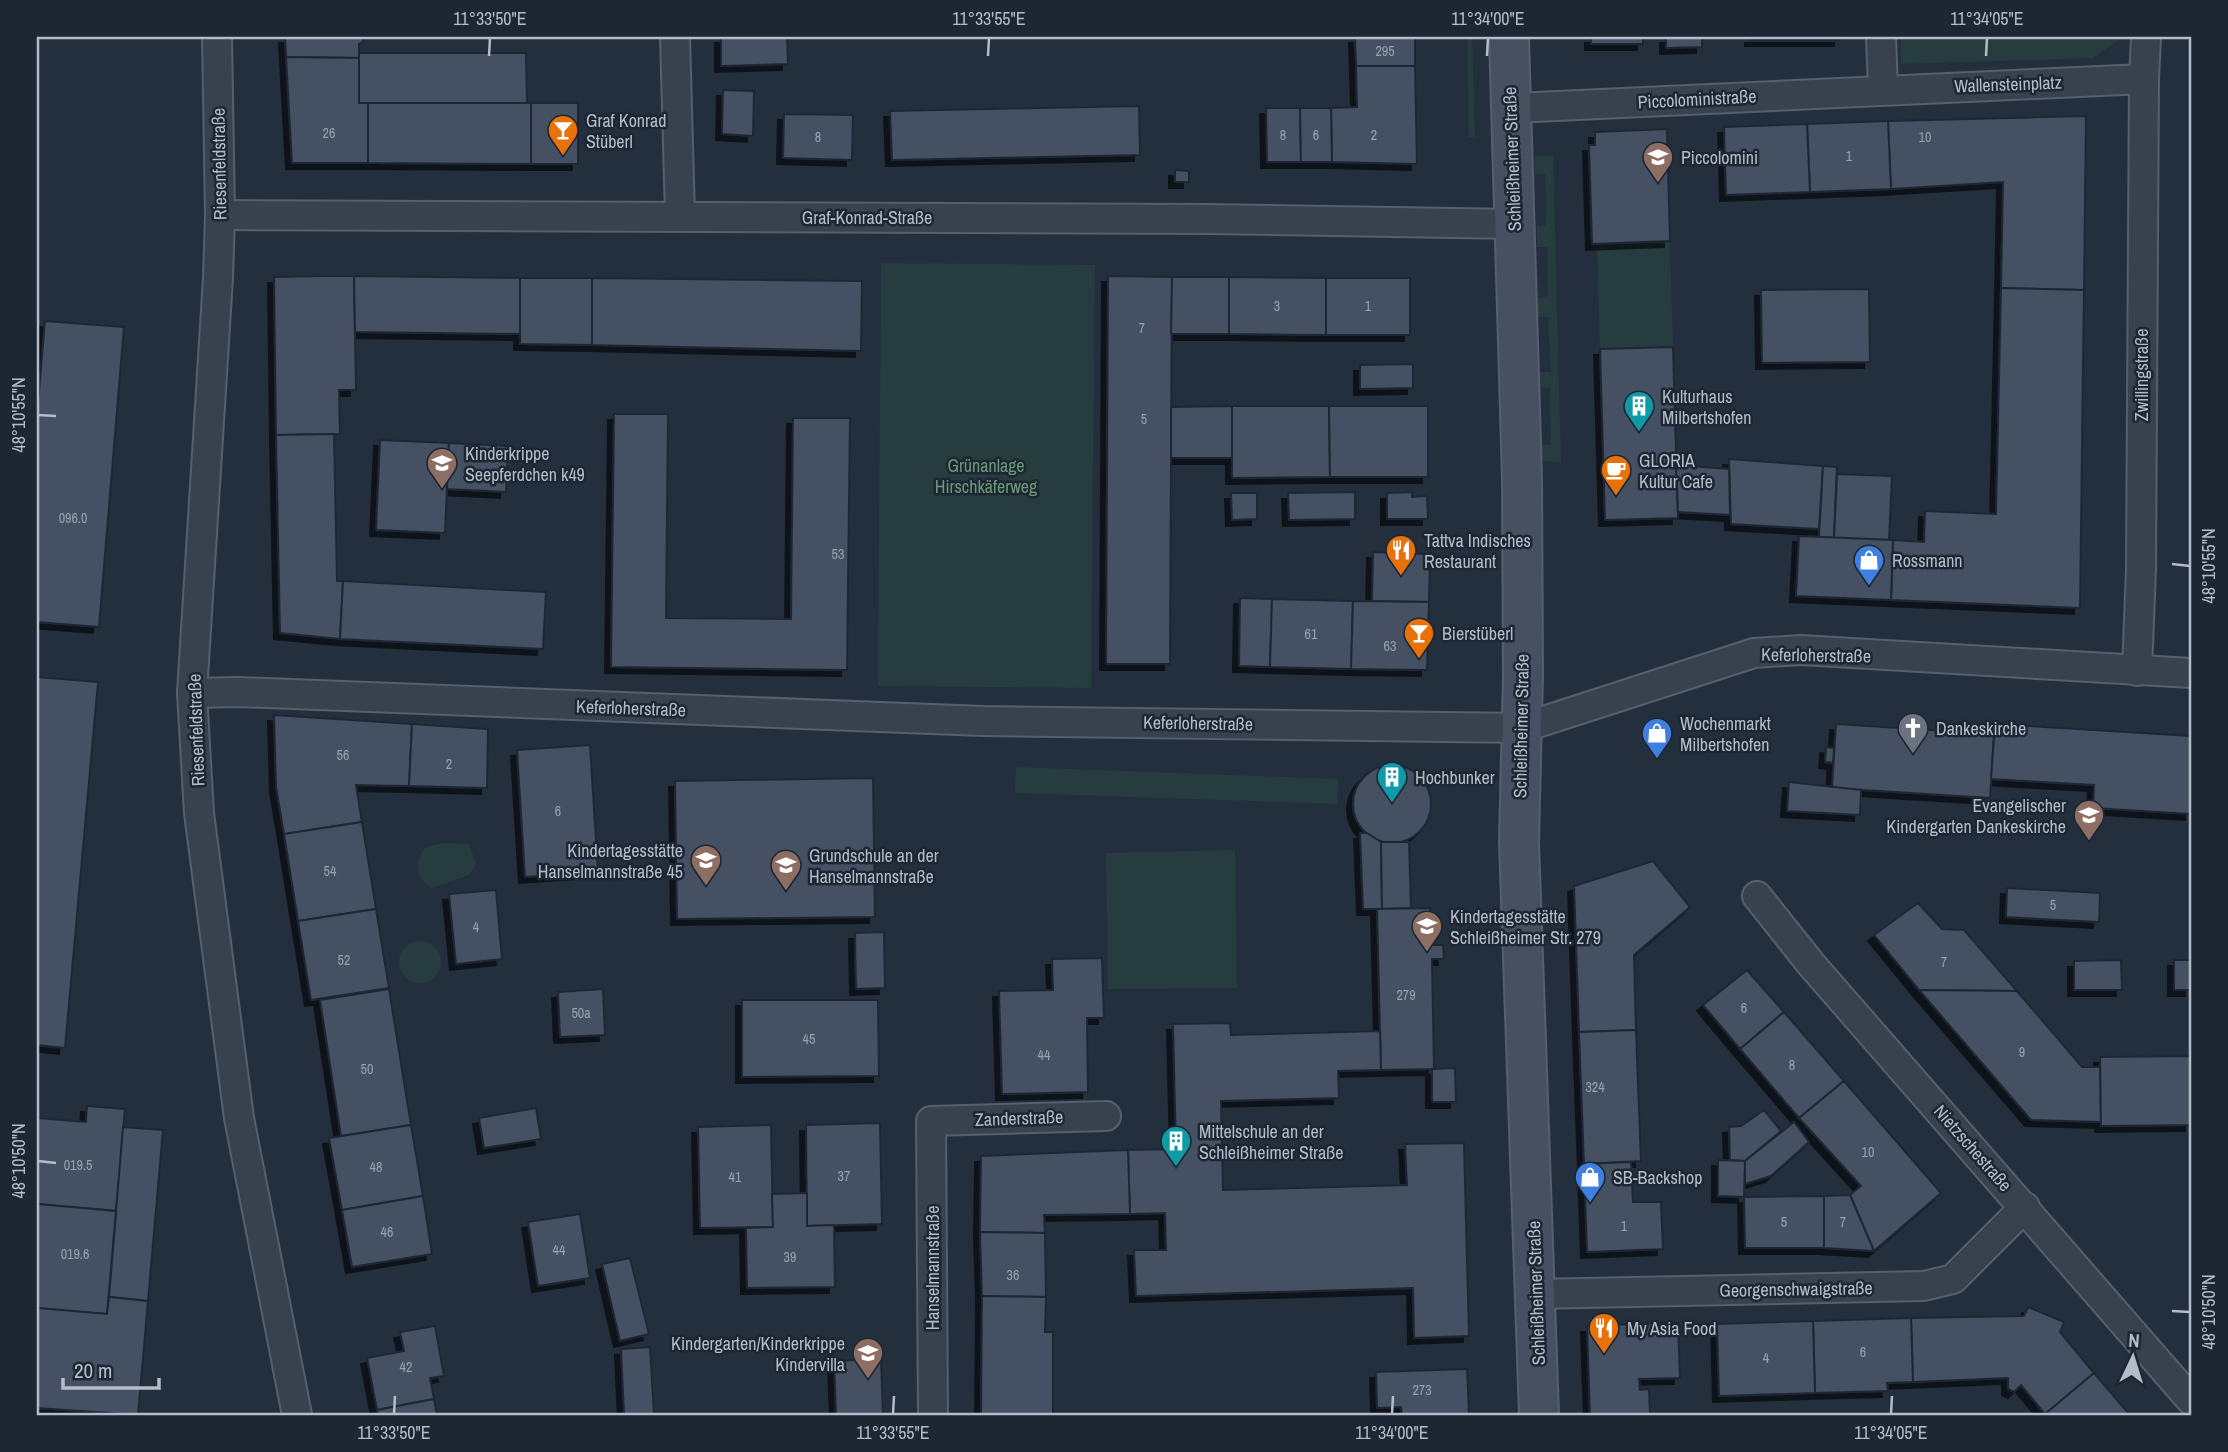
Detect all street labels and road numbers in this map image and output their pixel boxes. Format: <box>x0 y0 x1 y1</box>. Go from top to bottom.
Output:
street label: Wallensteinplatz <box>1954 70 2062 98</box>
street label: Piccoloministraße <box>1637 83 1757 115</box>
street label: Schleißheimer Straße <box>1497 86 1527 232</box>
street label: Riesenfeldstraße <box>206 108 232 220</box>
street label: Graf-Konrad-Straße <box>802 205 932 230</box>
street label: Zwillingstraße <box>2129 329 2154 421</box>
street label: Keferloherstraße <box>1761 642 1871 668</box>
street label: Schleißheimer Straße <box>1507 654 1535 798</box>
street label: Riesenfeldstraße <box>182 673 210 787</box>
street label: Keferloherstraße <box>576 694 686 722</box>
street label: Keferloherstraße <box>1143 710 1253 736</box>
street label: Nietzschestraße <box>1928 1099 2018 1197</box>
street label: Zanderstraße <box>974 1104 1064 1132</box>
street label: Hanselmannstraße <box>920 1206 945 1330</box>
street label: Schleißheimer Straße <box>1521 1220 1551 1366</box>
street label: Georgenschwaigstraße <box>1719 1275 1873 1303</box>

